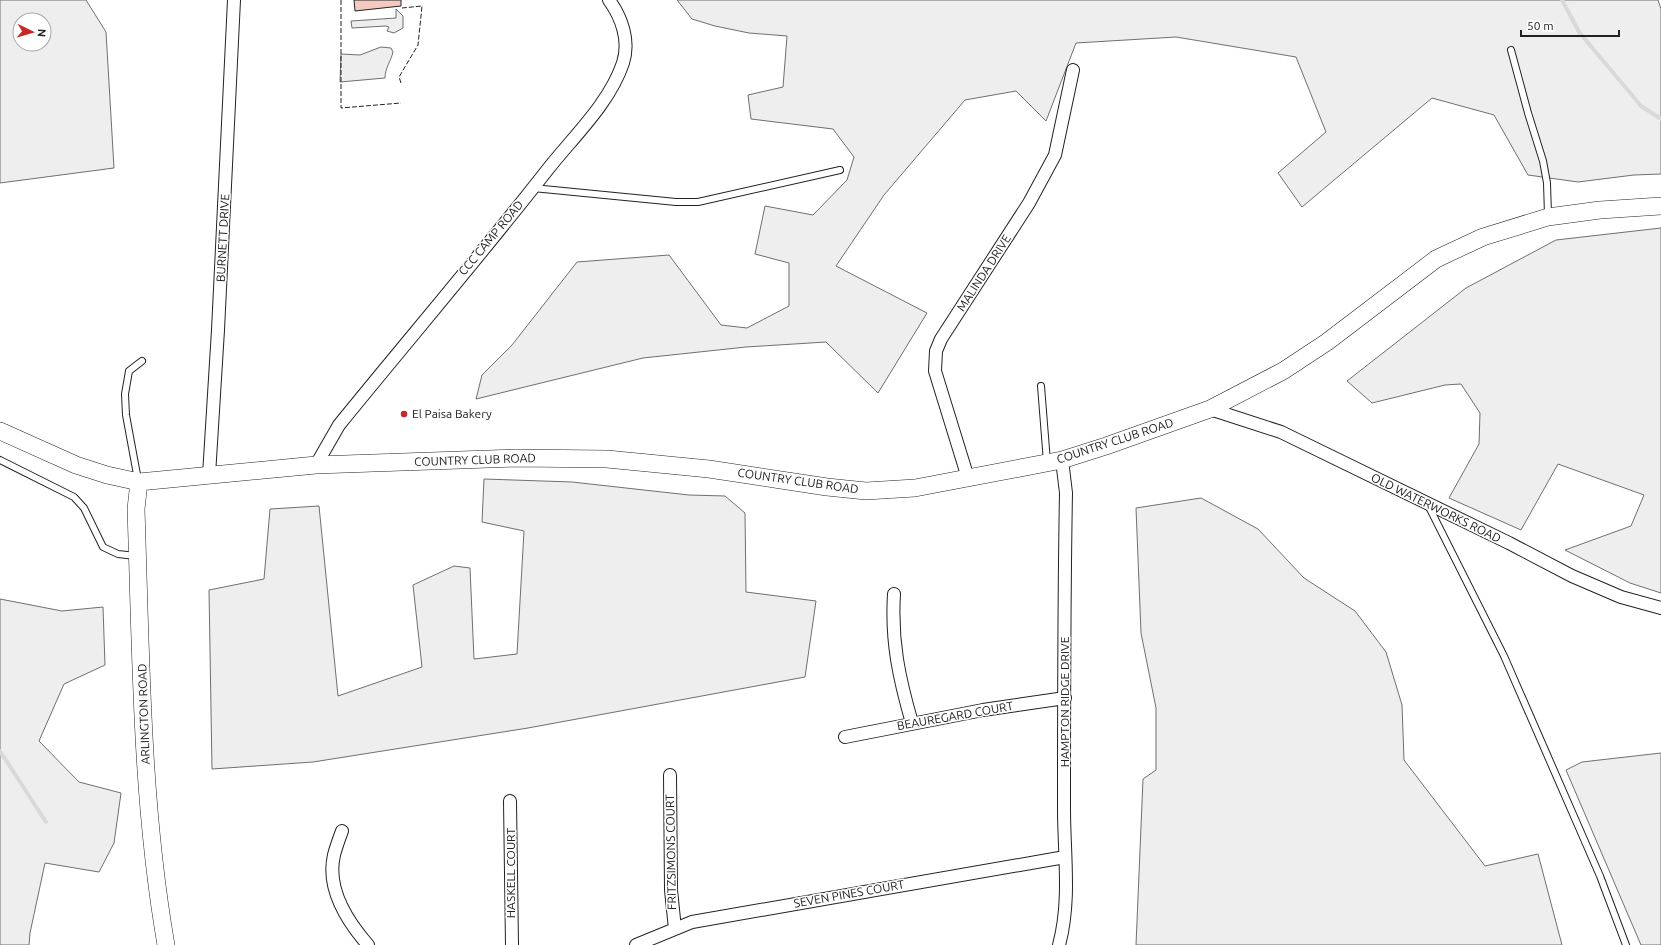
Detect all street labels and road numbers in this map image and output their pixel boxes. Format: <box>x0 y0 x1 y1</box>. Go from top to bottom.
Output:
street label: BURNETT DRIVE <box>214 193 231 282</box>
street label: CCC CAMP ROAD <box>456 198 526 278</box>
street label: MALINDA DRIVE <box>954 232 1013 313</box>
street label: COUNTRY CLUB ROAD <box>1055 416 1175 466</box>
street label: COUNTRY CLUB ROAD <box>414 451 536 468</box>
street label: COUNTRY CLUB ROAD <box>737 466 859 495</box>
street label: OLD WATERWORKS ROAD <box>1369 470 1503 545</box>
street label: HAMPTON RIDGE DRIVE <box>1058 636 1071 767</box>
street label: ARLINGTON ROAD <box>135 663 152 765</box>
street label: BEAUREGARD COURT <box>896 699 1014 732</box>
street label: FRITZSIMONS COURT <box>663 794 678 910</box>
street label: HASKELL COURT <box>504 827 517 918</box>
street label: SEVEN PINES COURT <box>793 877 906 910</box>

